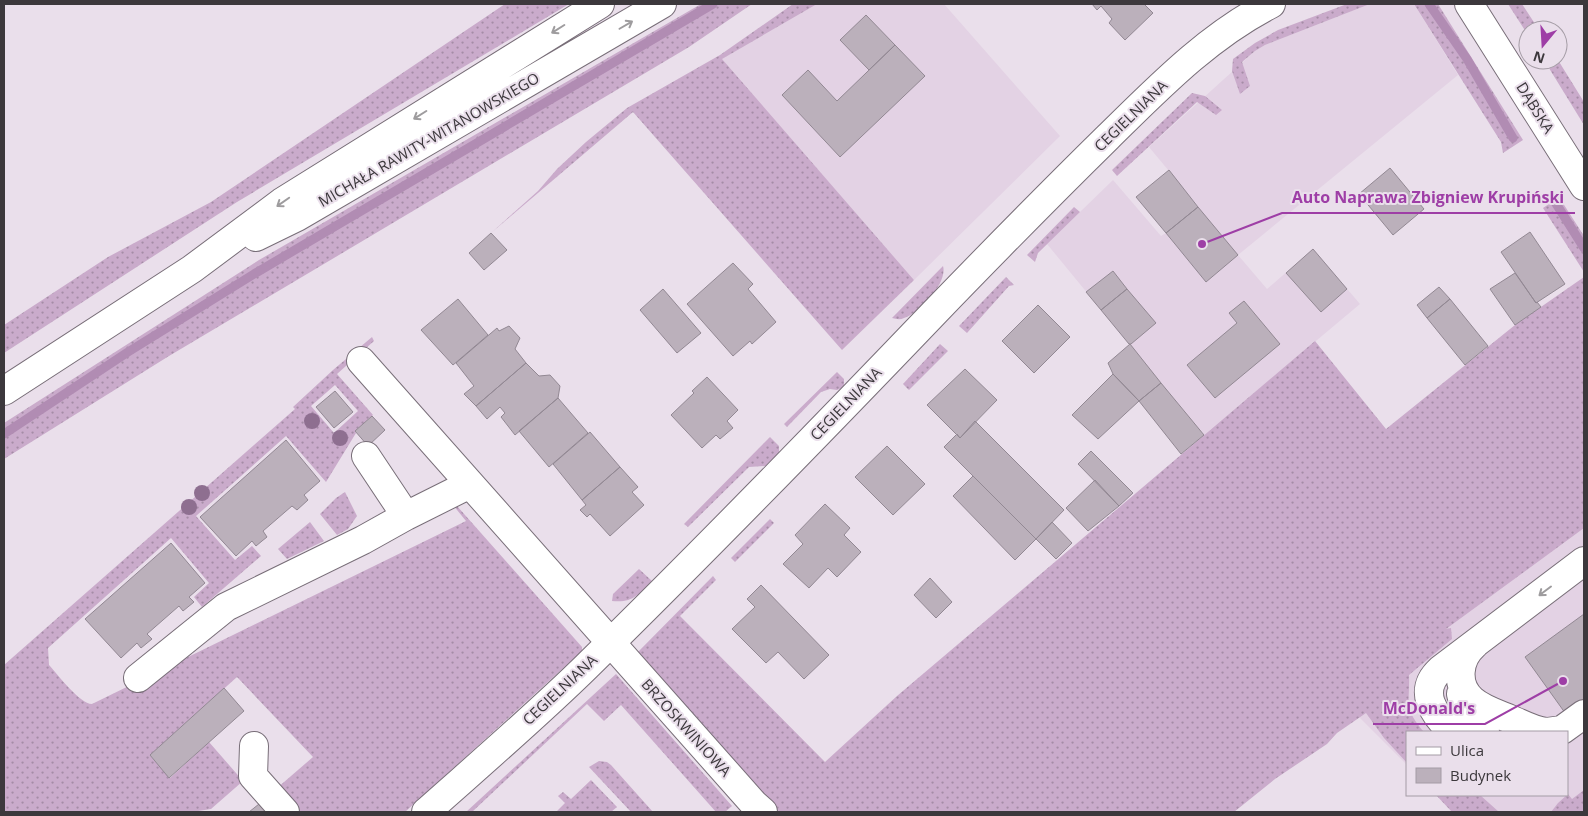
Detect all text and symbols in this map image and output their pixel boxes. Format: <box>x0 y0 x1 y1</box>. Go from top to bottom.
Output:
one-way arrow <box>618 20 633 30</box>
north arrow <box>1518 20 1568 70</box>
one-way arrow <box>552 25 566 35</box>
text: N <box>1530 47 1547 69</box>
street label: MICHAŁA RAWITY-WITANOWSKIEGO <box>314 67 543 211</box>
street label: CEGIELNIANA <box>1089 75 1172 155</box>
street label: DĄBSKA <box>1512 78 1560 137</box>
one-way arrow <box>413 109 427 120</box>
callout: Auto Naprawa Zbigniew Krupiński <box>1282 182 1575 213</box>
text: Auto Naprawa Zbigniew Krupiński <box>1292 186 1564 208</box>
one-way arrow <box>276 197 290 207</box>
street label: CEGIELNIANA <box>805 362 886 444</box>
one-way arrow <box>1539 585 1552 596</box>
street label: CEGIELNIANA <box>518 649 601 729</box>
street label: BRZOSKWINIOWA <box>637 674 736 781</box>
callout: McDonald's <box>1373 693 1485 724</box>
text: McDonald's <box>1383 697 1475 719</box>
legend <box>1406 731 1568 796</box>
text: Ulica <box>1450 740 1484 760</box>
text: Budynek <box>1450 765 1511 785</box>

